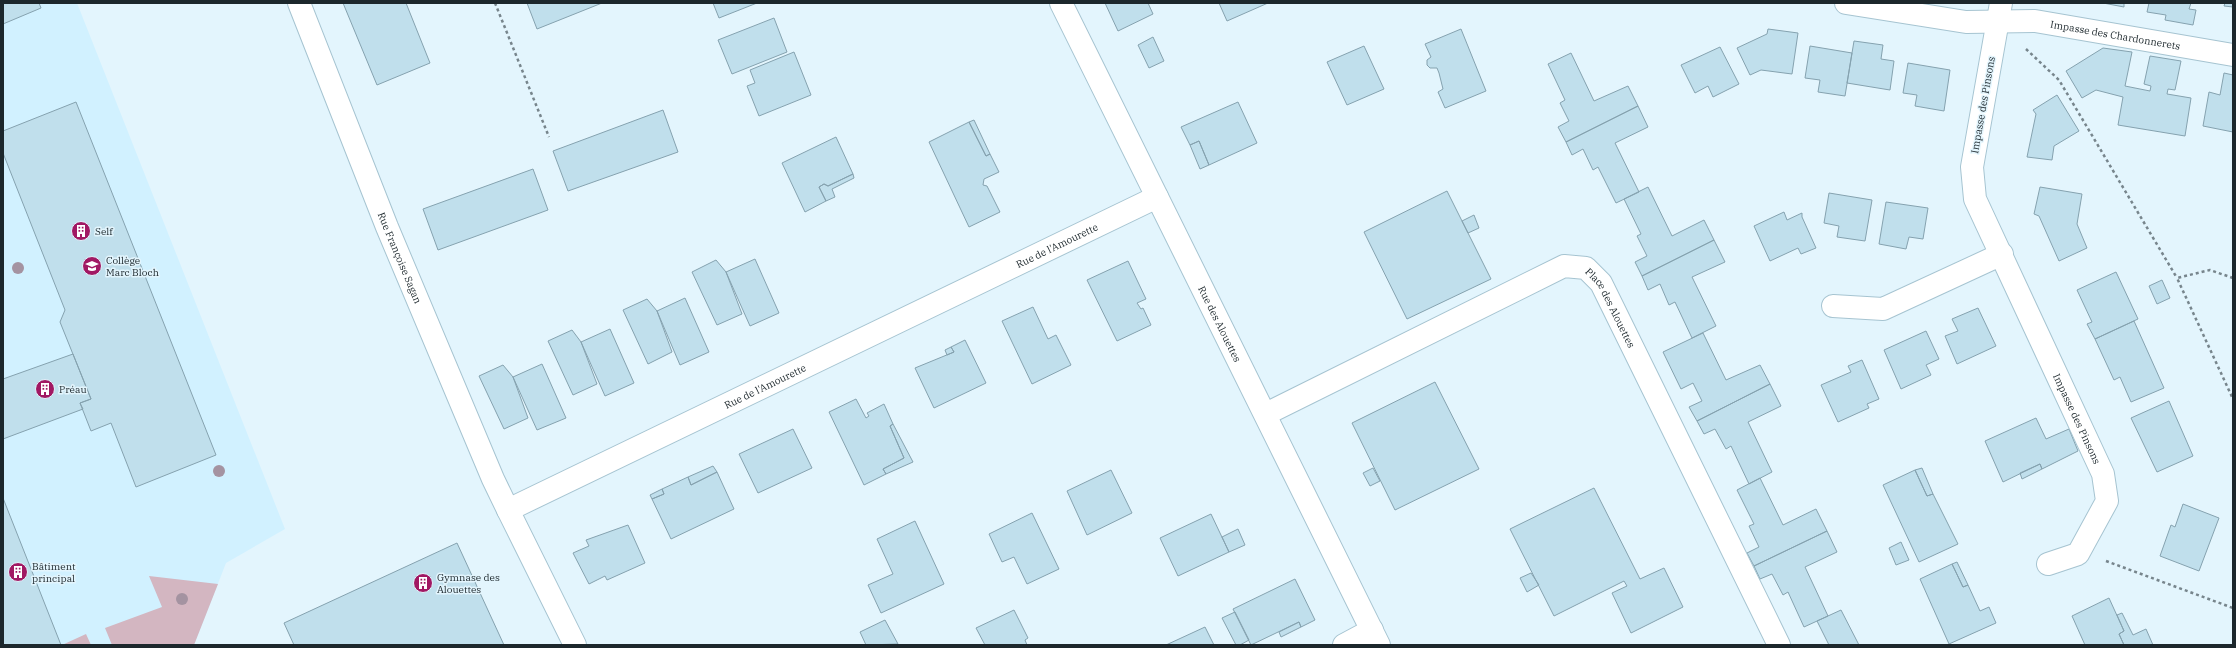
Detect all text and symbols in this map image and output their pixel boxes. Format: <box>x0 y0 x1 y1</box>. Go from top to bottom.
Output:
street label: Impasse des Chardonnerets <box>2049 17 2181 52</box>
street label: Impasse des Pinsons <box>1968 55 1998 155</box>
street label: Rue Françoise Sagan <box>375 210 425 306</box>
building icon: Self <box>70 220 92 242</box>
street label: Rue de l'Amourette <box>1014 220 1100 271</box>
place label: Self <box>95 225 113 238</box>
place label: Collège Marc Bloch <box>106 254 159 279</box>
school or university icon: Collège Marc Bloch <box>81 255 103 277</box>
street label: Place des Alouettes <box>1583 265 1638 350</box>
street label: Rue des Alouettes <box>1196 284 1244 364</box>
street label: Rue de l'Amourette <box>722 361 808 411</box>
street label: Impasse des Pinsons <box>2051 371 2104 466</box>
building icon: Préau <box>34 378 56 400</box>
place label: Préau <box>59 383 87 396</box>
place label: Bâtiment principal <box>32 560 76 585</box>
building icon: Bâtiment principal <box>7 561 29 583</box>
place label: Gymnase des Alouettes <box>437 571 500 596</box>
building icon: Gymnase des Alouettes <box>412 572 434 594</box>

